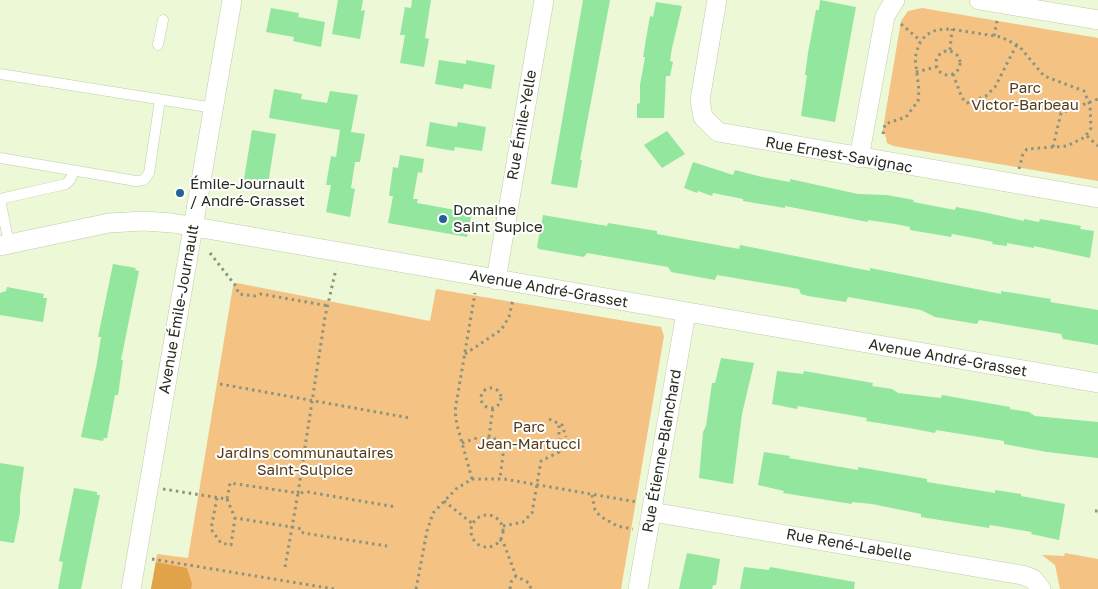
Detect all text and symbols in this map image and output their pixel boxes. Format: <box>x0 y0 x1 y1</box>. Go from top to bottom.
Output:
street label: Rue Émile-Yelle <box>503 68 541 182</box>
park label: Parc Victor-Barbeau <box>971 79 1079 114</box>
street label: Rue Ernest-Savignac <box>764 133 914 177</box>
place label: Émile-Journault / André-Grasset <box>190 175 305 210</box>
marker: Émile-Journault / André-Grasset <box>174 187 186 199</box>
place label: Domaine Saint Supice <box>453 201 543 236</box>
marker: Domaine Saint Supice <box>437 213 449 225</box>
street label: Avenue Émile-Journault <box>155 223 203 395</box>
street label: Avenue André-Grasset <box>468 266 630 312</box>
street label: Avenue André-Grasset <box>867 335 1029 381</box>
street label: Rue Étienne-Blanchard <box>639 368 685 534</box>
park label: Parc Jean-Martucci <box>477 418 581 453</box>
park label: Jardins communautaires Saint-Sulpice <box>216 444 394 479</box>
street label: Rue René-Labelle <box>785 525 913 565</box>

